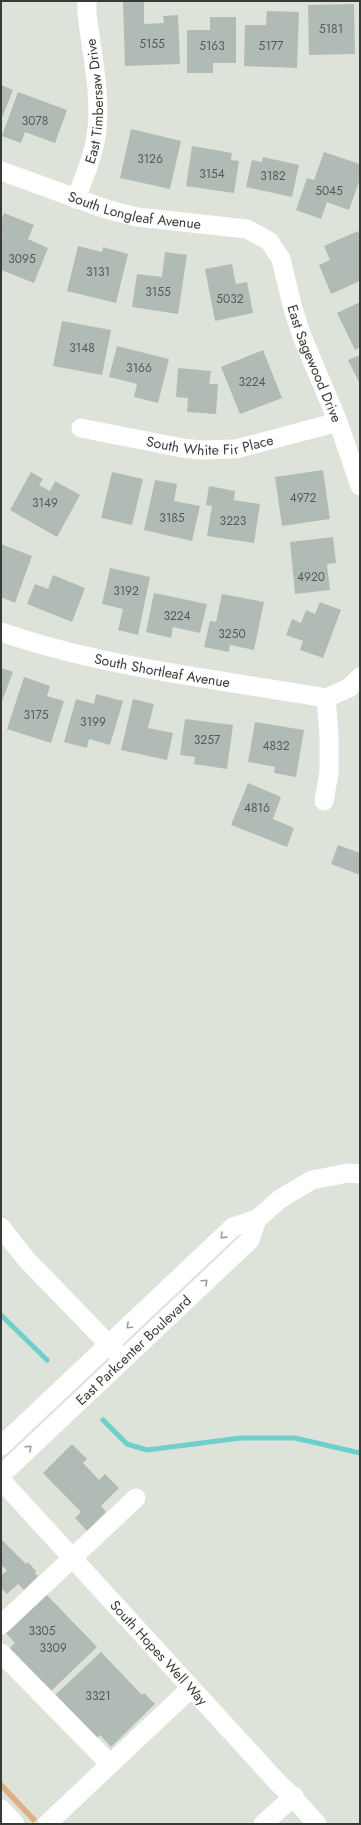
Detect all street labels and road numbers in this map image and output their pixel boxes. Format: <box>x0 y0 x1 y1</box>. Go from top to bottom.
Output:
street label: East Timbersaw Drive <box>80 37 108 166</box>
street label: South Longleaf Avenue <box>65 186 202 234</box>
street label: East Sagewood Drive <box>282 302 347 425</box>
street label: South White Fir Place <box>145 430 275 460</box>
street label: South Shortleaf Avenue <box>92 648 232 692</box>
street label: East Parkcenter Boulevard <box>71 1291 196 1410</box>
street label: South Hopes Well Way <box>106 1596 213 1710</box>

